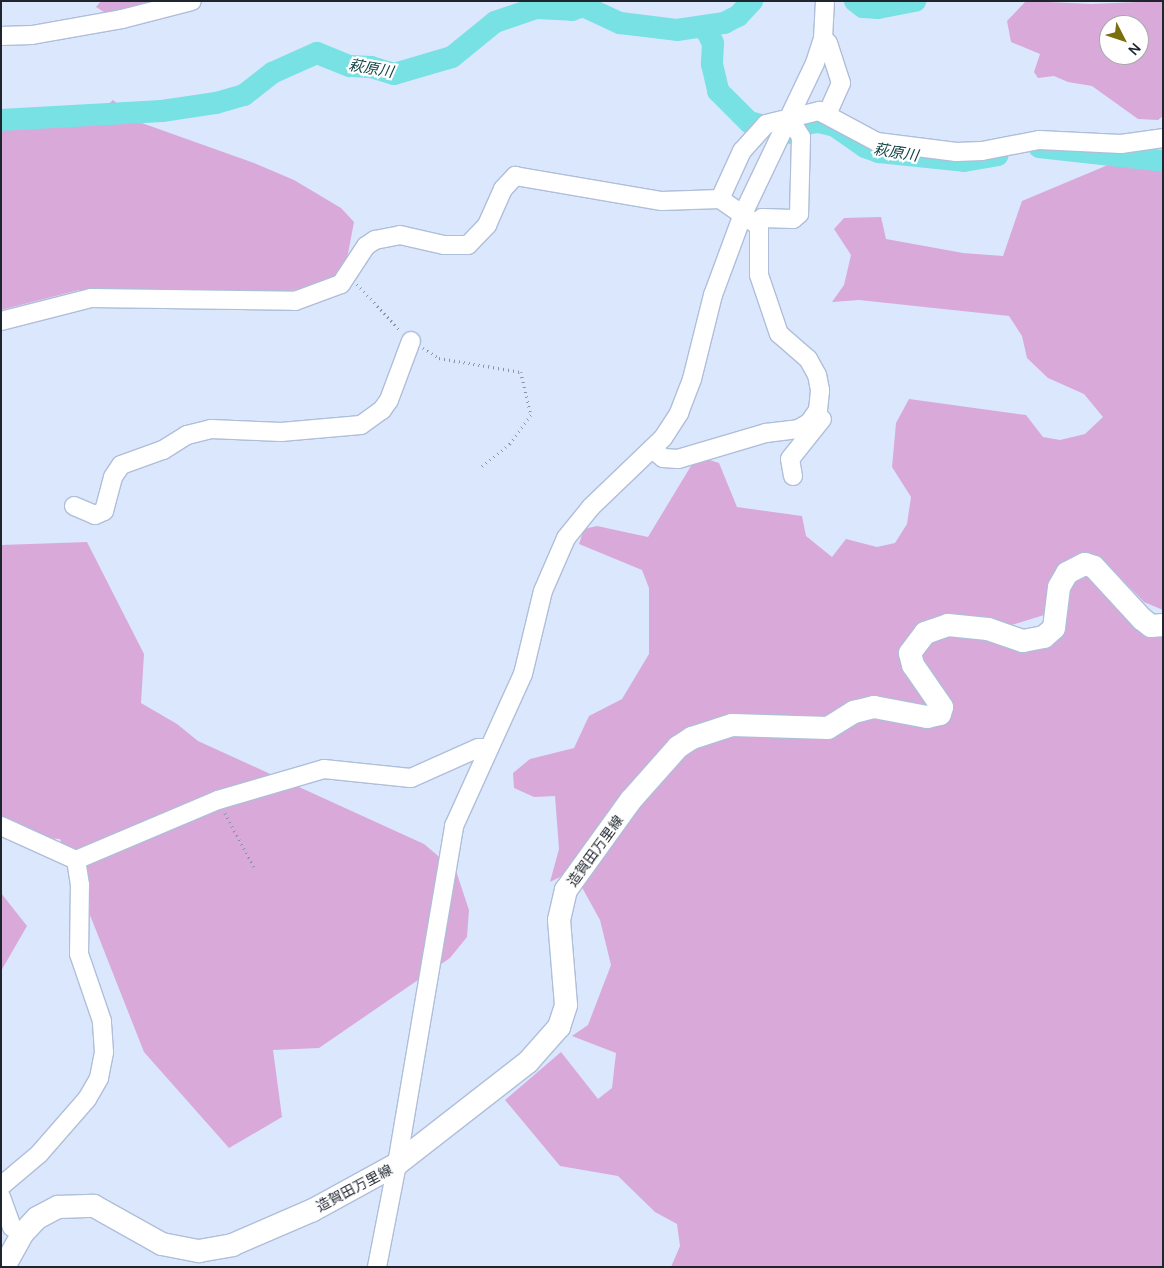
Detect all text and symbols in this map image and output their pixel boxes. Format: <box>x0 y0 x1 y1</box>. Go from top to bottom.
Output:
north arrow <box>1099 15 1149 65</box>
text: N <box>1124 39 1145 60</box>
water label: 萩原川 <box>347 55 395 81</box>
water label: 萩原川 <box>872 140 920 164</box>
street label: 造賀田万里線 <box>564 812 626 890</box>
street label: 造賀田万里線 <box>313 1161 395 1215</box>

